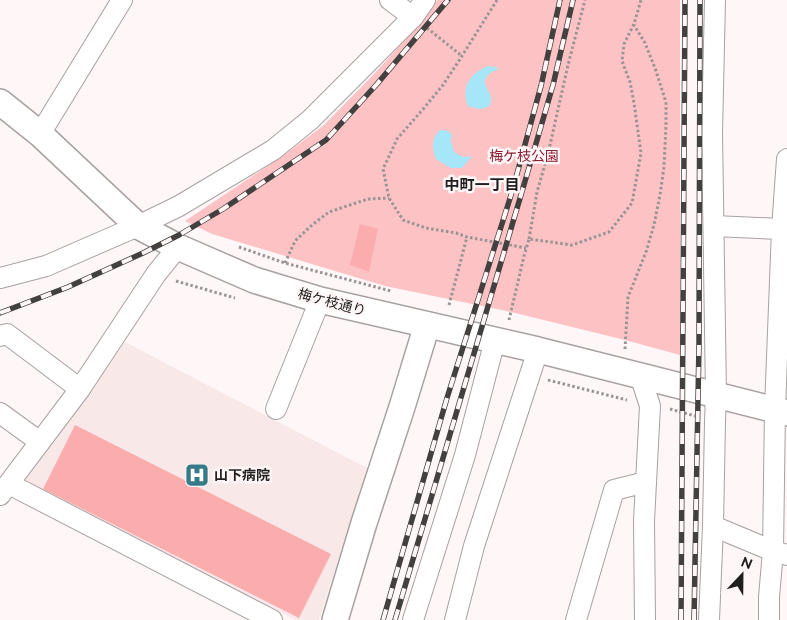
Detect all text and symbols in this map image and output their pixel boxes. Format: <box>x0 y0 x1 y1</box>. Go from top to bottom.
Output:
park label: 梅ケ枝公園 <box>489 148 559 164</box>
district label: 中町一丁目 <box>444 176 520 194</box>
street label: 梅ケ枝通り <box>296 285 368 319</box>
hospital icon: 山下病院 <box>184 462 210 488</box>
place label: 山下病院 <box>214 467 270 483</box>
north arrow <box>717 550 767 600</box>
text: N <box>739 554 755 572</box>

